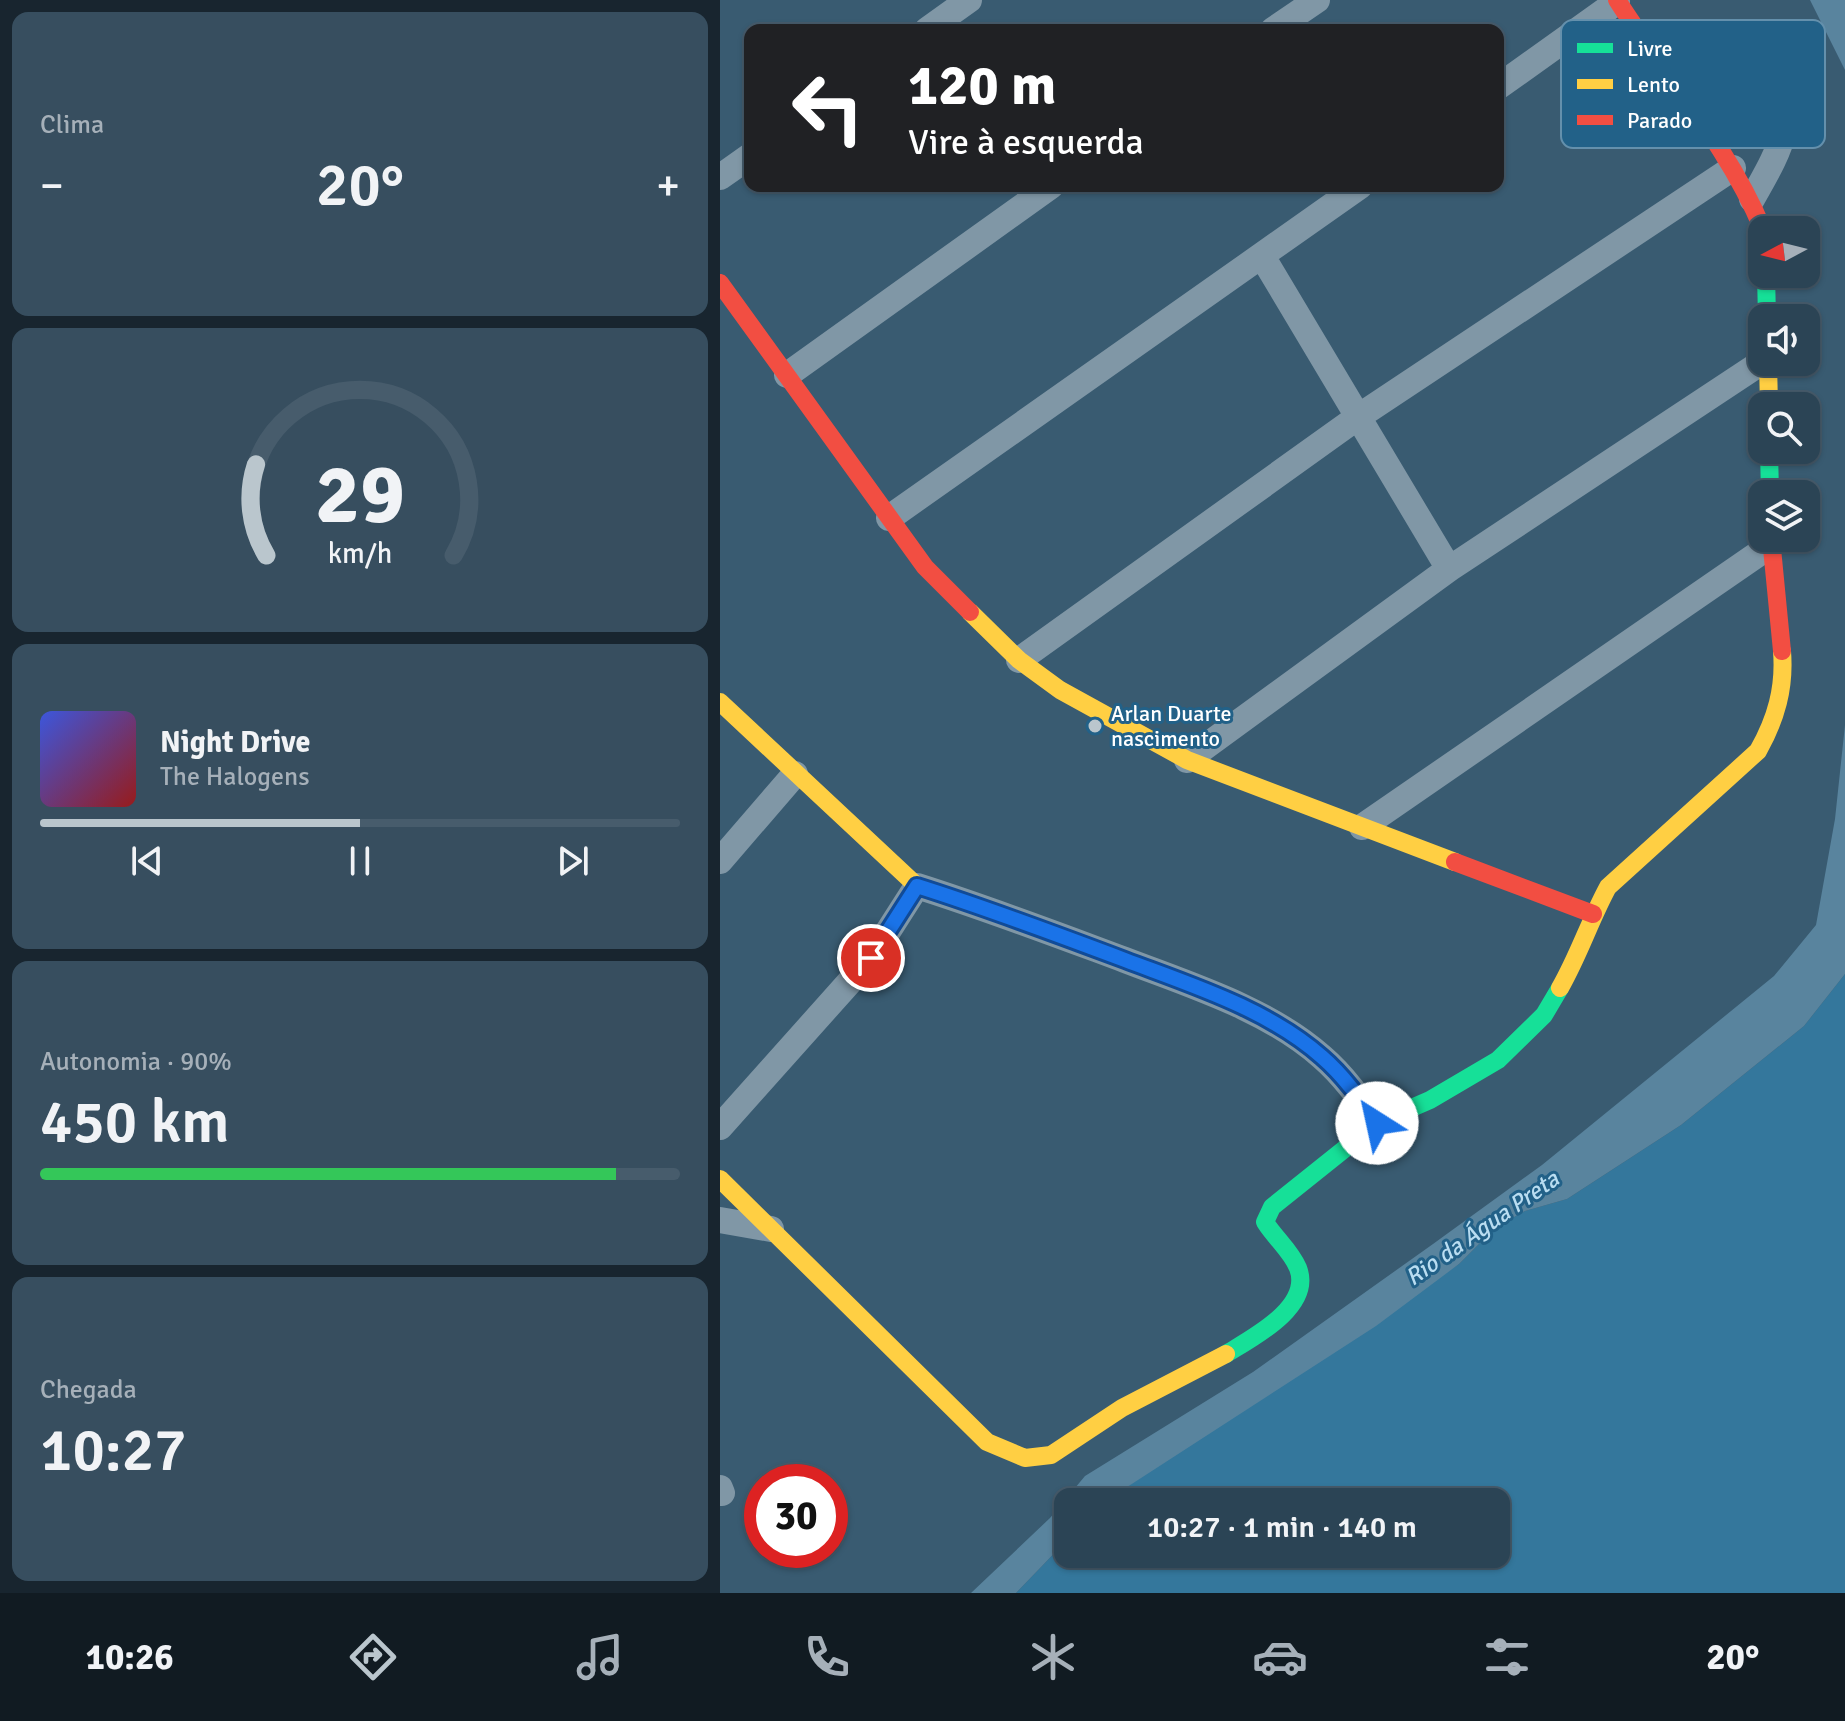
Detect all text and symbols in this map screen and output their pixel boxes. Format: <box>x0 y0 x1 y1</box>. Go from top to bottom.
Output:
legend <box>1561 20 1825 148</box>
text: Livre <box>1627 35 1673 62</box>
text: 120 m <box>908 51 1056 120</box>
icon: left <box>776 56 880 160</box>
text: Lento <box>1627 71 1680 98</box>
text: Parado <box>1627 107 1692 134</box>
text: Clima <box>40 109 104 141</box>
text: Vire à esquerda <box>908 120 1144 165</box>
text: 20° <box>316 149 404 223</box>
text: − <box>40 159 64 213</box>
text: + <box>656 159 680 213</box>
north arrow <box>1748 216 1820 288</box>
map controls <box>1748 216 1820 552</box>
button: sound <box>1748 304 1820 376</box>
button: search <box>1748 392 1820 464</box>
text: 29 <box>315 444 405 546</box>
button: layers <box>1748 480 1820 552</box>
text: km/h <box>328 536 392 571</box>
place label: Arlan Duarte nascimento <box>1111 700 1232 752</box>
marker: Arlan Duarte nascimento <box>1086 717 1104 735</box>
text: Night Drive <box>160 724 310 761</box>
text: The Halogens <box>160 761 310 793</box>
icon: previous <box>125 839 169 883</box>
icon: pause <box>338 839 382 883</box>
icon: next <box>551 839 595 883</box>
pin <box>837 924 905 992</box>
icon: arrive <box>849 936 893 980</box>
text: Autonomia · 90% <box>40 1046 232 1078</box>
position arrow <box>1335 1081 1419 1165</box>
text: 450 km <box>40 1086 229 1160</box>
water label: Rio da Água Preta <box>1399 1163 1565 1292</box>
text: Chegada <box>40 1374 137 1406</box>
text: 10:27 <box>40 1414 187 1488</box>
speed limit sign: 30 <box>744 1464 848 1568</box>
text: 10:27 · 1 min · 140 m <box>1147 1509 1417 1546</box>
icon: directions <box>345 1629 401 1685</box>
icon: music <box>572 1629 628 1685</box>
icon: phone <box>799 1629 855 1685</box>
icon: climate <box>1025 1629 1081 1685</box>
icon: car <box>1252 1629 1308 1685</box>
icon: filters <box>1479 1629 1535 1685</box>
text: 10:26 <box>85 1635 174 1680</box>
text: 20° <box>1706 1635 1759 1680</box>

